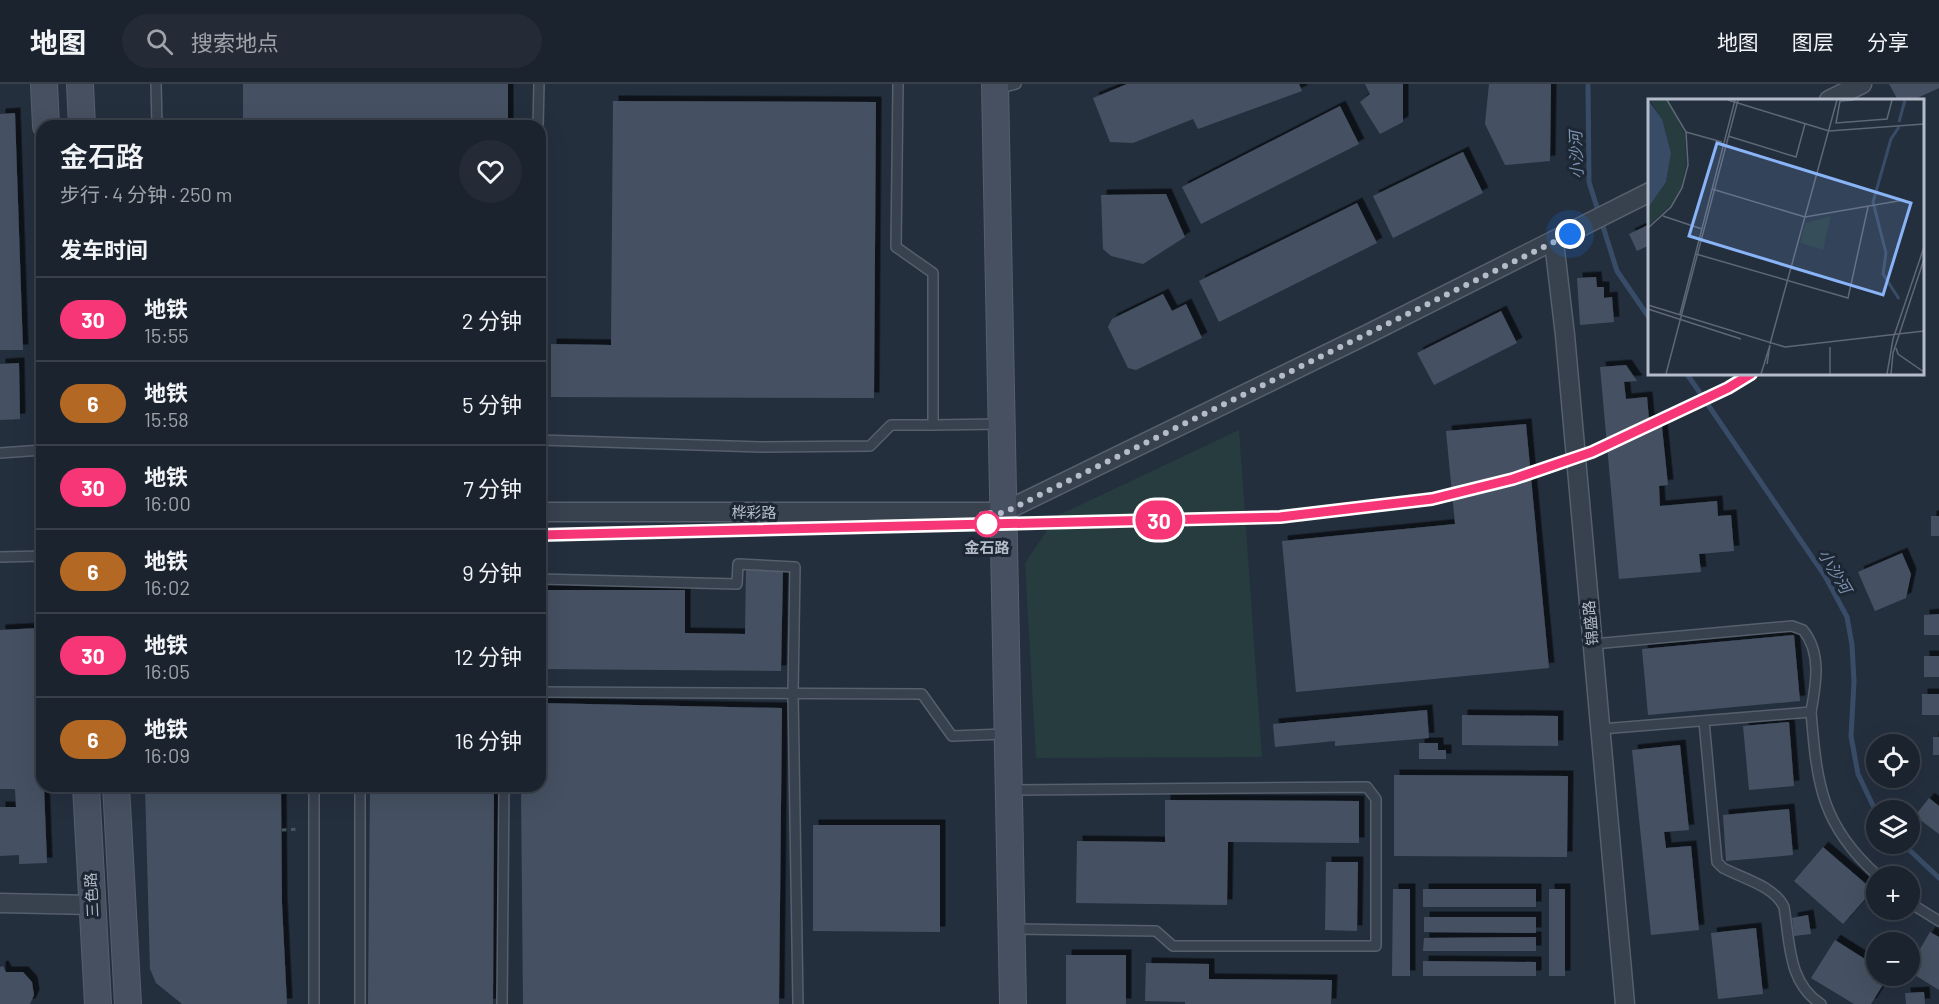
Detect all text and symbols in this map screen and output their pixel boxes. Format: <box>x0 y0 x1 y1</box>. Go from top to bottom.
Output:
search box <box>122 14 542 68</box>
text: 地图 <box>30 25 86 59</box>
icon: search <box>143 25 176 58</box>
text: 搜索地点 <box>191 29 279 55</box>
text: 地图 <box>1717 29 1759 54</box>
text: 图层 <box>1792 29 1834 54</box>
text: 分享 <box>1867 29 1909 54</box>
inset map <box>1648 99 1924 375</box>
water label: 小沙河 <box>1565 128 1586 179</box>
text: 金石路 <box>60 139 144 173</box>
button: heart <box>459 140 522 203</box>
text: 步行 · 4 分钟 · 250 m <box>60 182 232 206</box>
your location <box>1555 219 1585 249</box>
text: 发车时间 <box>60 236 148 262</box>
text: 地铁 <box>144 295 188 321</box>
text: 30 <box>81 307 105 332</box>
text: 2 分钟 <box>462 307 522 333</box>
text: 15:55 <box>144 323 189 347</box>
text: 地铁 <box>144 379 188 405</box>
text: 6 <box>87 391 99 416</box>
text: 5 分钟 <box>462 391 522 417</box>
text: 15:58 <box>144 407 189 431</box>
text: 地铁 <box>144 463 188 489</box>
text: 30 <box>81 475 105 500</box>
text: 7 分钟 <box>463 475 522 501</box>
text: 16:00 <box>144 491 191 515</box>
line badge: 30 <box>1132 500 1186 540</box>
street label: 桦彩路 <box>731 503 777 521</box>
text: 30 <box>1147 508 1171 533</box>
marker: 金石路 <box>974 511 1000 537</box>
place label: 金石路 <box>964 538 1010 556</box>
water label: 小沙河 <box>1815 545 1857 599</box>
text: 地铁 <box>144 547 188 573</box>
text: 6 <box>87 559 99 584</box>
text: 9 分钟 <box>462 559 522 585</box>
text: 16:02 <box>144 575 190 599</box>
street label: 锦盛路 <box>1579 600 1601 646</box>
text: 地铁 <box>144 631 188 657</box>
text: 30 <box>81 643 105 668</box>
text: 12 分钟 <box>454 643 522 669</box>
text: 16:05 <box>144 659 190 683</box>
text: 地铁 <box>144 715 188 741</box>
text: 6 <box>87 727 99 752</box>
text: 16 分钟 <box>455 727 522 753</box>
map controls <box>1866 734 1920 986</box>
button: locate <box>1866 734 1920 788</box>
text: 16:09 <box>144 743 190 767</box>
button: layers <box>1866 800 1920 854</box>
button: + <box>1866 866 1920 920</box>
street label: 三色路 <box>81 872 101 918</box>
button: − <box>1866 932 1920 986</box>

